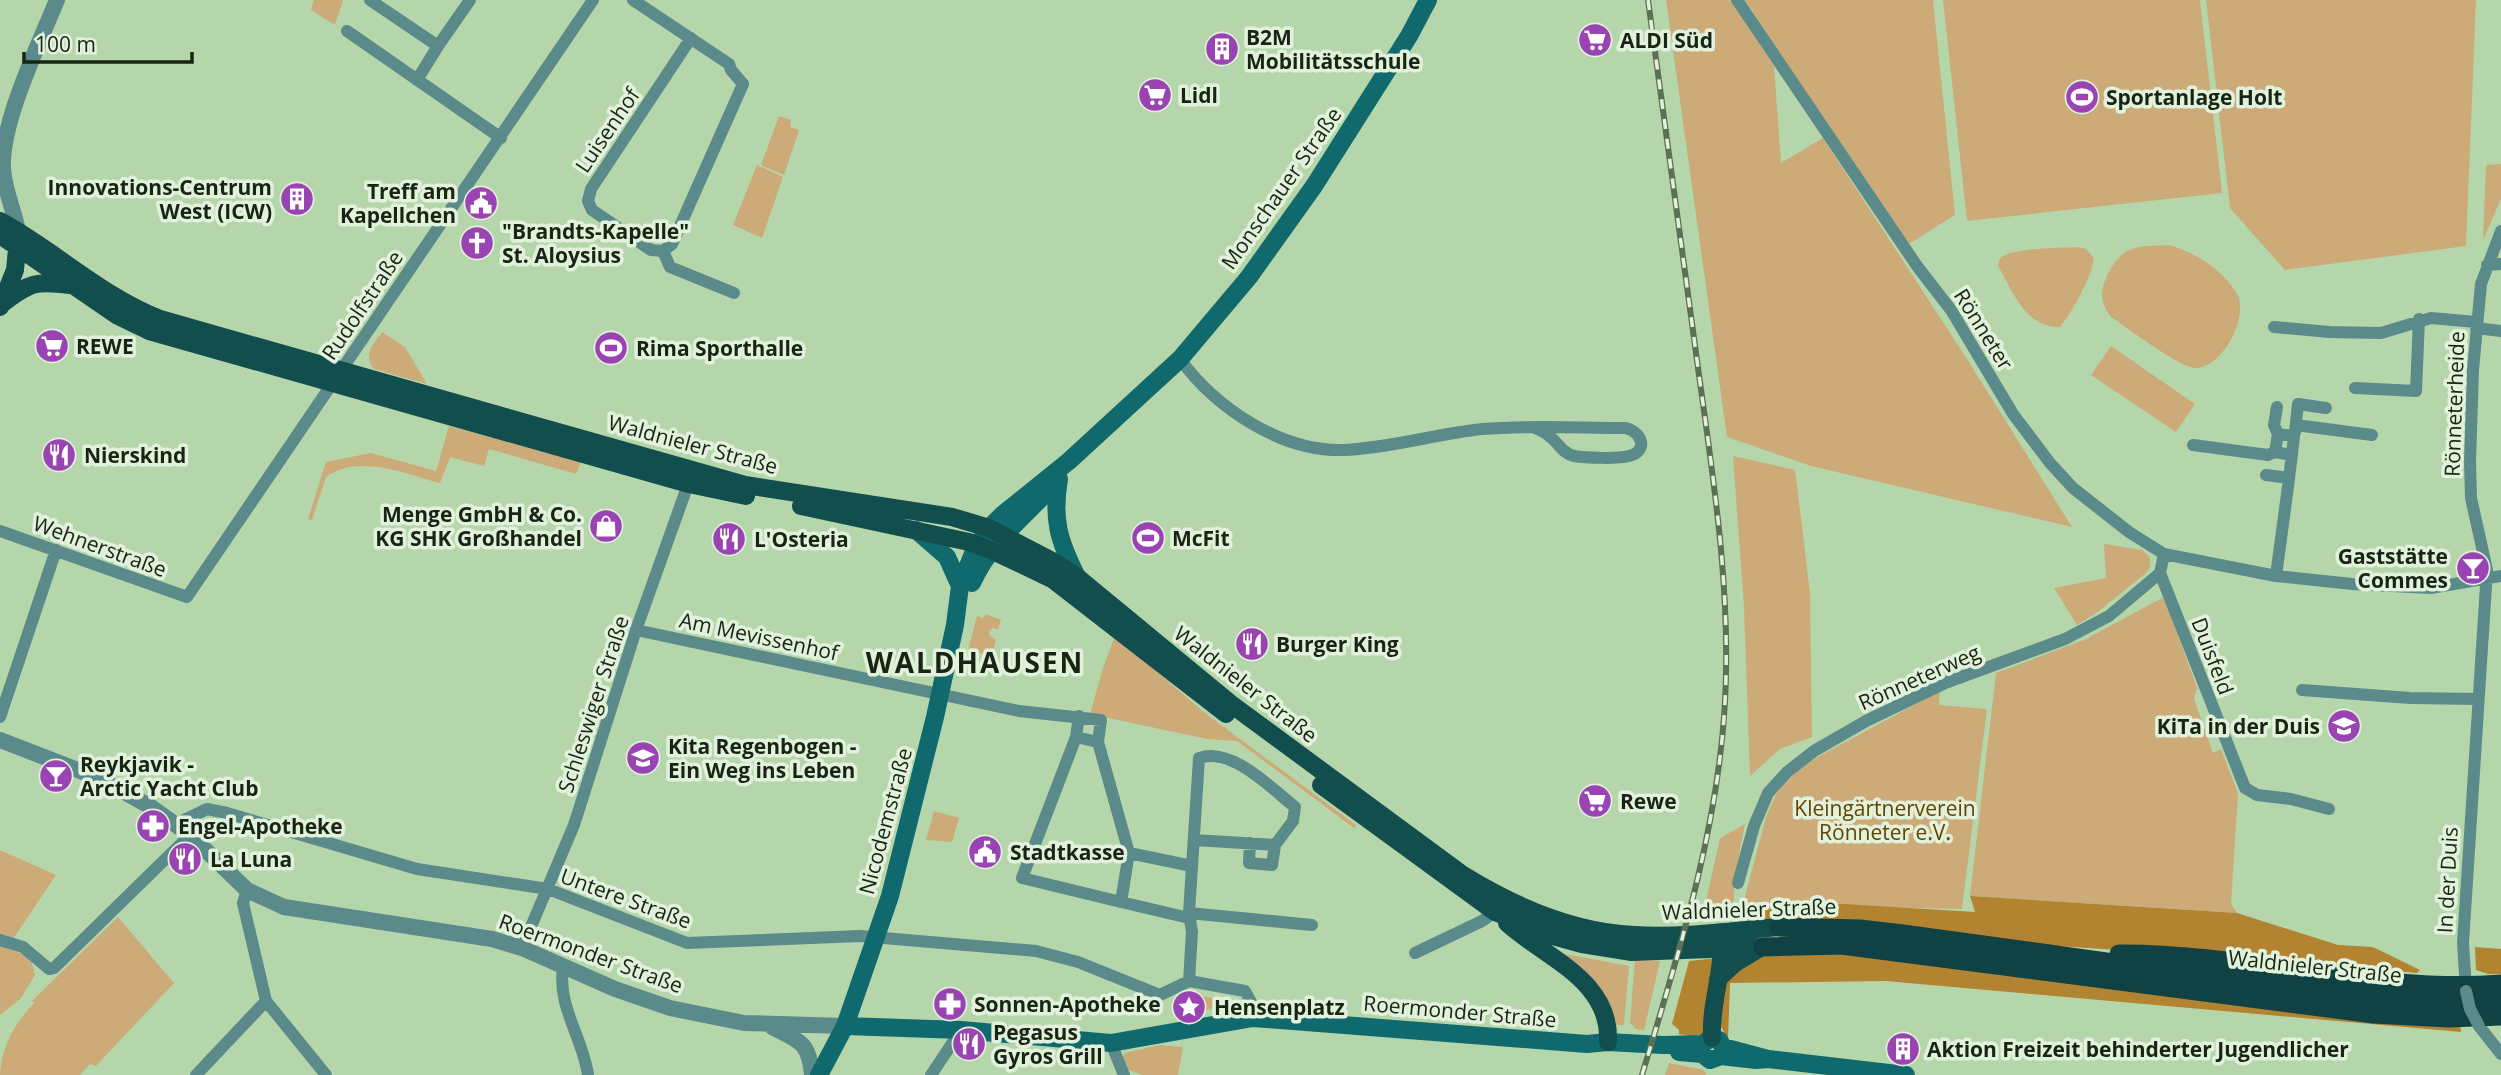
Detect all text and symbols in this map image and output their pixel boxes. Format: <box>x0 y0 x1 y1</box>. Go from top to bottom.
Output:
scale bar <box>24 21 192 65</box>
supermarket icon: ALDI Süd <box>1576 21 1614 59</box>
place label: B2M Mobilitätsschule <box>1246 23 1420 75</box>
place label: ALDI Süd <box>1620 26 1713 54</box>
text: 100 m <box>35 30 96 58</box>
building icon: B2M Mobilitätsschule <box>1203 30 1241 68</box>
supermarket icon: Lidl <box>1136 76 1174 114</box>
sports icon: Sportanlage Holt <box>2063 78 2101 116</box>
street label: Luisenhof <box>568 81 647 178</box>
place label: Lidl <box>1180 81 1218 109</box>
place label: Sportanlage Holt <box>2106 83 2282 111</box>
street label: Monschauer Straße <box>1215 101 1347 275</box>
place label: Innovations-Centrum West (ICW) <box>48 173 272 225</box>
place label: Treff am Kapellchen <box>340 177 456 229</box>
building icon: Innovations-Centrum West (ICW) <box>278 180 316 218</box>
public building icon: Treff am Kapellchen <box>462 184 500 222</box>
place label: "Brandts-Kapelle" St. Aloysius <box>502 217 689 269</box>
church icon: "Brandts-Kapelle" St. Aloysius <box>458 224 496 262</box>
street label: Rudolfstraße <box>315 245 409 365</box>
street label: Rönneter <box>1948 283 2020 375</box>
supermarket icon: REWE <box>33 327 71 365</box>
sports icon: Rima Sporthalle <box>592 329 630 367</box>
street label: Rönneterheide <box>2437 331 2471 477</box>
place label: REWE <box>76 332 134 360</box>
place label: Rima Sporthalle <box>636 334 803 362</box>
street label: Waldnieler Straße <box>605 408 781 480</box>
restaurant icon: Nierskind <box>40 436 78 474</box>
place label: Nierskind <box>84 441 186 469</box>
place label: Menge GmbH & Co. KG SHK Großhandel <box>375 500 582 552</box>
shop icon: Menge GmbH & Co. KG SHK Großhandel <box>587 507 625 545</box>
street label: Wehnerstraße <box>29 509 171 583</box>
sports icon: McFit <box>1129 519 1167 557</box>
restaurant icon: L'Osteria <box>710 520 748 558</box>
place label: McFit <box>1172 524 1230 552</box>
place label: L'Osteria <box>754 525 849 553</box>
place label: Gaststätte Commes <box>2338 542 2448 594</box>
bar icon: Gaststätte Commes <box>2454 549 2492 587</box>
street label: Am Mevissenhof <box>677 605 843 667</box>
street label: Schleswiger Straße <box>551 612 635 796</box>
street label: Duisfeld <box>2186 613 2240 699</box>
street label: Waldnieler Straße <box>1169 619 1323 749</box>
restaurant icon: Burger King <box>1233 625 1271 663</box>
place label: Burger King <box>1276 630 1399 658</box>
street label: Rönneterweg <box>1854 638 1984 716</box>
district label: WALDHAUSEN <box>866 643 1084 681</box>
school or university icon: KiTa in der Duis <box>2325 707 2363 745</box>
place label: KiTa in der Duis <box>2157 712 2320 740</box>
place label: Kita Regenbogen - Ein Weg ins Leben <box>668 732 857 784</box>
school or university icon: Kita Regenbogen - Ein Weg ins Leben <box>624 739 662 777</box>
street label: Nicodemstraße <box>852 745 918 897</box>
place label: Reykjavik - Arctic Yacht Club <box>80 750 258 802</box>
bar icon: Reykjavik - Arctic Yacht Club <box>37 757 75 795</box>
supermarket icon: Rewe <box>1576 782 1614 820</box>
place label: Rewe <box>1620 787 1677 815</box>
park label: Kleingärtnerverein Rönneter e.V. <box>1794 794 1976 846</box>
pharmacy icon: Engel-Apotheke <box>134 807 172 845</box>
place label: Engel-Apotheke <box>178 812 343 840</box>
street label: In der Duis <box>2430 826 2464 934</box>
public building icon: Stadtkasse <box>966 833 1004 871</box>
place label: Stadtkasse <box>1010 838 1125 866</box>
restaurant icon: La Luna <box>166 840 204 878</box>
place label: La Luna <box>210 845 292 873</box>
street label: Untere Straße <box>557 861 695 935</box>
street label: Waldnieler Straße <box>1661 892 1837 926</box>
street label: Roermonder Straße <box>495 907 687 999</box>
street label: Waldnieler Straße <box>2227 943 2403 989</box>
pharmacy icon: Sonnen-Apotheke <box>931 985 969 1023</box>
place icon: Hensenplatz <box>1170 988 1208 1026</box>
street label: Roermonder Straße <box>1362 989 1558 1033</box>
place label: Sonnen-Apotheke <box>974 990 1161 1018</box>
place label: Hensenplatz <box>1214 993 1345 1021</box>
place label: Pegasus Gyros Grill <box>993 1018 1103 1070</box>
restaurant icon: Pegasus Gyros Grill <box>950 1025 988 1063</box>
building icon: Aktion Freizeit behinderter Jugendlicher <box>1884 1030 1922 1068</box>
place label: Aktion Freizeit behinderter Jugendlicher <box>1927 1035 2349 1063</box>

